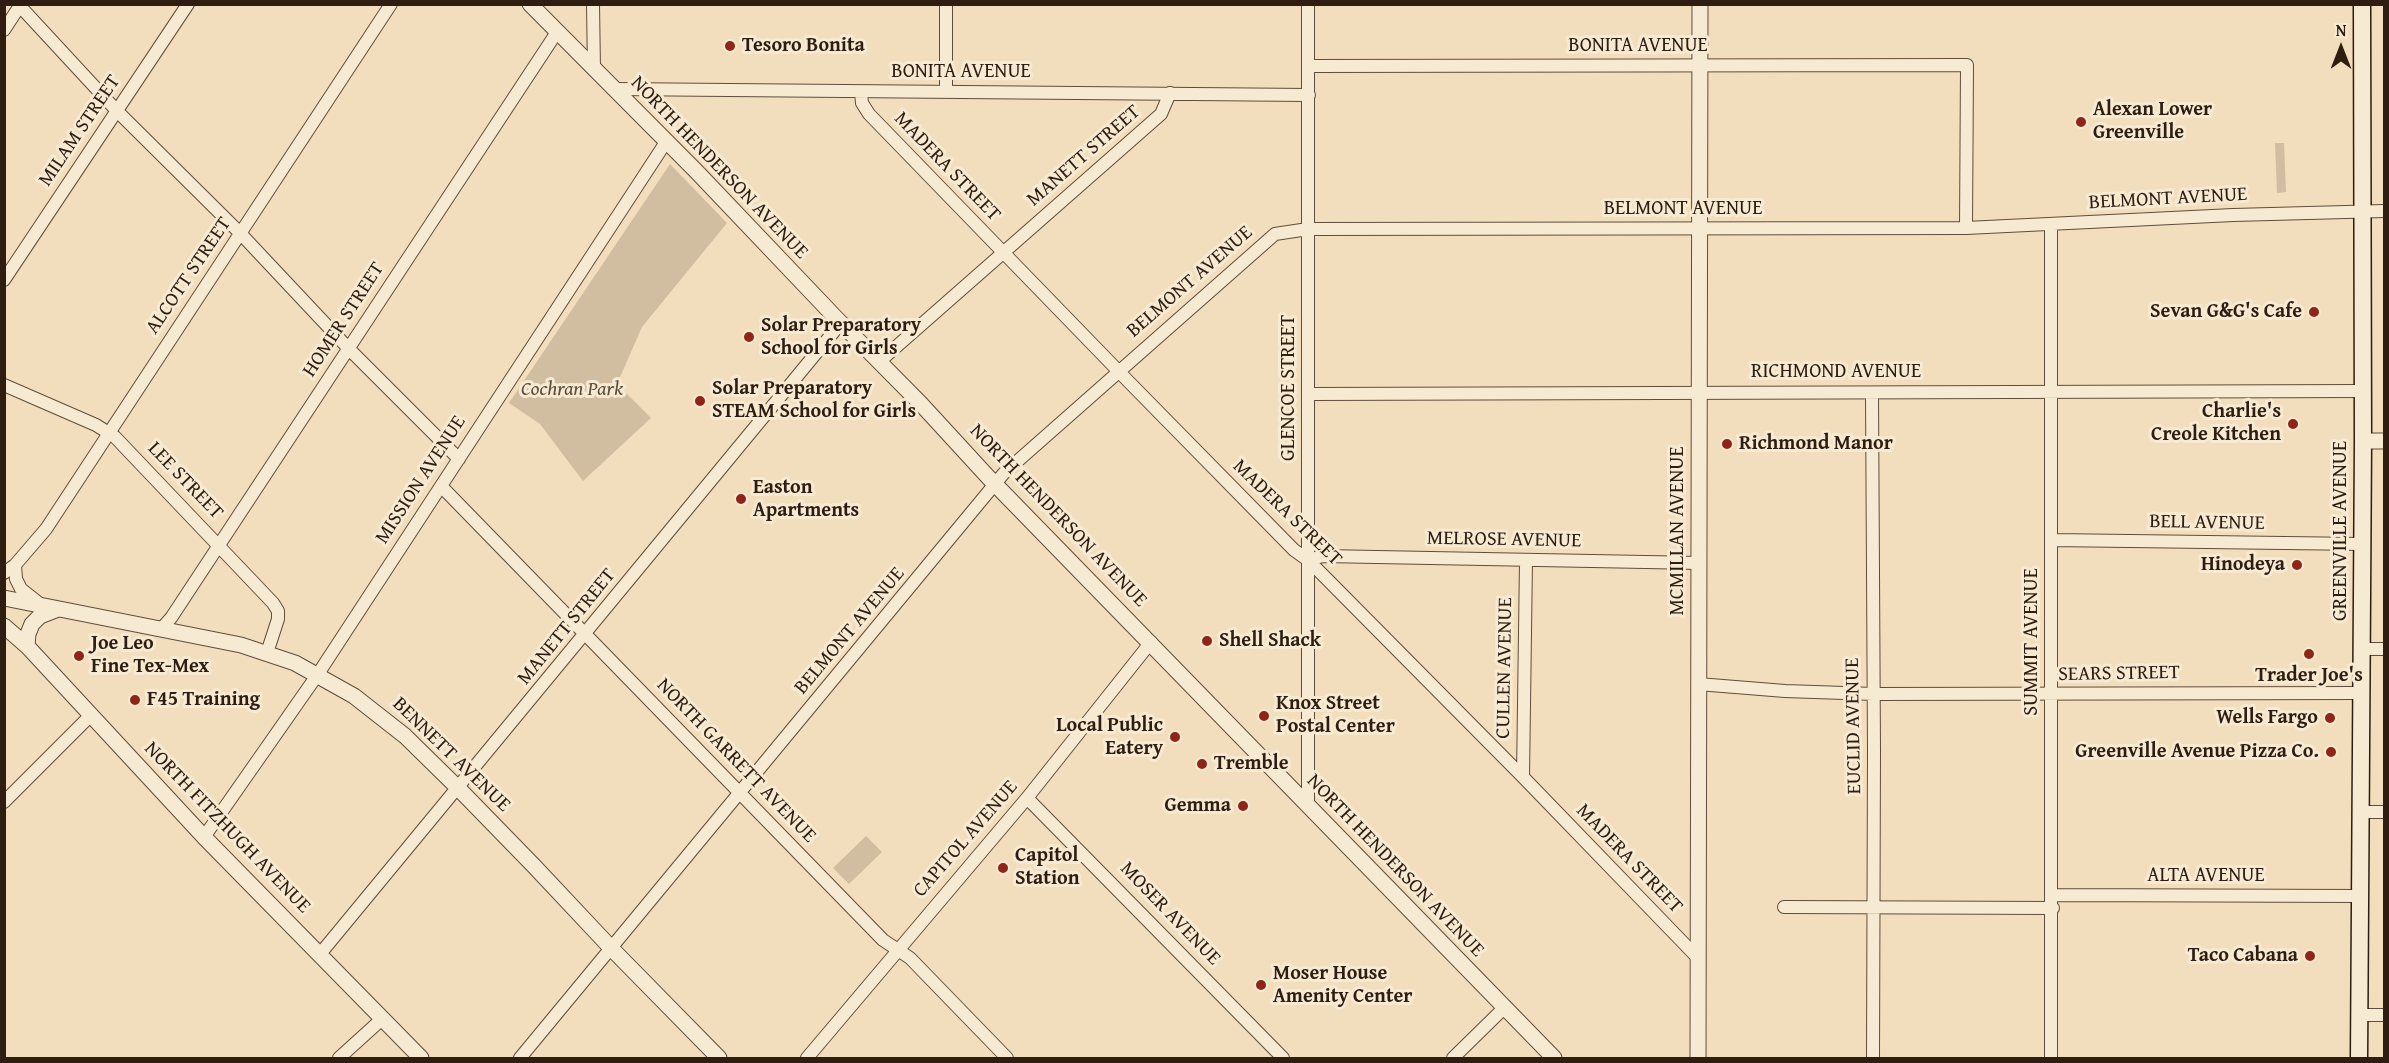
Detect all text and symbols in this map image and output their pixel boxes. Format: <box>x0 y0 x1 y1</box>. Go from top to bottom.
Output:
north arrow <box>2311 18 2371 78</box>
text: N <box>2336 18 2346 42</box>
place label: Tesoro Bonita <box>742 34 865 58</box>
street label: BONITA AVENUE <box>1568 34 1708 58</box>
marker: Tesoro Bonita <box>723 39 737 53</box>
street label: BONITA AVENUE <box>891 60 1031 84</box>
street label: MILAM STREET <box>34 71 126 191</box>
street label: NORTH HENDERSON AVENUE <box>625 72 813 264</box>
place label: Alexan Lower Greenville <box>2093 98 2212 145</box>
street label: MANETT STREET <box>1022 100 1146 212</box>
street label: MADERA STREET <box>889 107 1005 227</box>
marker: Alexan Lower Greenville <box>2074 115 2088 129</box>
street label: BELMONT AVENUE <box>2088 183 2248 215</box>
street label: BELMONT AVENUE <box>1604 197 1762 221</box>
street label: ALCOTT STREET <box>141 213 237 339</box>
street label: BELMONT AVENUE <box>1122 221 1258 343</box>
street label: HOMER STREET <box>298 258 390 382</box>
place label: Sevan G&G's Cafe <box>2150 300 2302 324</box>
marker: Sevan G&G's Cafe <box>2307 305 2321 319</box>
place label: Solar Preparatory School for Girls <box>761 314 921 361</box>
street label: GLENCOE STREET <box>1277 315 1301 461</box>
marker: Solar Preparatory School for Girls <box>742 330 756 344</box>
street label: RICHMOND AVENUE <box>1751 360 1921 384</box>
place label: Solar Preparatory STEAM School for Girls <box>712 377 916 424</box>
park label: Cochran Park <box>521 378 623 402</box>
marker: Solar Preparatory STEAM School for Girls <box>693 394 707 408</box>
place label: Charlie's Creole Kitchen <box>2151 400 2281 447</box>
street label: MISSION AVENUE <box>371 411 471 549</box>
marker: Charlie's Creole Kitchen <box>2286 417 2300 431</box>
street label: NORTH HENDERSON AVENUE <box>964 420 1152 612</box>
place label: Richmond Manor <box>1739 432 1893 456</box>
street label: LEE STREET <box>142 437 228 525</box>
marker: Richmond Manor <box>1720 437 1734 451</box>
street label: GREENVILLE AVENUE <box>2329 441 2353 621</box>
street label: MCMILLAN AVENUE <box>1666 446 1690 616</box>
street label: MADERA STREET <box>1227 455 1347 571</box>
place label: Easton Apartments <box>753 476 859 523</box>
marker: Easton Apartments <box>734 492 748 506</box>
street label: BELL AVENUE <box>2149 510 2265 536</box>
street label: MELROSE AVENUE <box>1427 527 1581 553</box>
place label: Hinodeya <box>2201 553 2285 577</box>
marker: Hinodeya <box>2290 558 2304 572</box>
street label: BELMONT AVENUE <box>790 563 910 699</box>
street label: MANETT STREET <box>513 564 621 690</box>
street label: SUMMIT AVENUE <box>2020 568 2044 716</box>
street label: CULLEN AVENUE <box>1492 597 1518 739</box>
place label: Shell Shack <box>1219 629 1321 653</box>
place label: Joe Leo Fine Tex-Mex <box>91 632 209 679</box>
marker: Shell Shack <box>1200 634 1214 648</box>
marker: Trader Joe's <box>2302 647 2316 661</box>
marker: Joe Leo Fine Tex-Mex <box>72 649 86 663</box>
street label: EUCLID AVENUE <box>1841 657 1867 795</box>
street label: SEARS STREET <box>2058 661 2180 687</box>
place label: Trader Joe's <box>2255 664 2363 688</box>
street label: NORTH GARRETT AVENUE <box>651 674 821 848</box>
place label: F45 Training <box>147 688 260 712</box>
place label: Knox Street Postal Center <box>1276 692 1395 739</box>
marker: F45 Training <box>128 693 142 707</box>
street label: BENNETT AVENUE <box>387 693 515 817</box>
place label: Wells Fargo <box>2216 706 2318 730</box>
marker: Knox Street Postal Center <box>1257 709 1271 723</box>
marker: Wells Fargo <box>2323 711 2337 725</box>
place label: Local Public Eatery <box>1056 714 1163 761</box>
marker: Local Public Eatery <box>1168 730 1182 744</box>
street label: NORTH FITZHUGH AVENUE <box>139 737 315 919</box>
place label: Greenville Avenue Pizza Co. <box>2075 740 2319 764</box>
marker: Greenville Avenue Pizza Co. <box>2324 745 2338 759</box>
place label: Tremble <box>1214 752 1289 776</box>
marker: Tremble <box>1195 757 1209 771</box>
street label: NORTH HENDERSON AVENUE <box>1301 770 1489 962</box>
street label: CAPITOL AVENUE <box>909 776 1023 902</box>
place label: Gemma <box>1164 794 1231 818</box>
marker: Gemma <box>1236 799 1250 813</box>
street label: MADERA STREET <box>1571 799 1687 919</box>
place label: Capitol Station <box>1015 844 1080 891</box>
street label: MOSER AVENUE <box>1115 857 1225 971</box>
marker: Capitol Station <box>996 861 1010 875</box>
street label: ALTA AVENUE <box>2147 864 2265 888</box>
place label: Taco Cabana <box>2188 944 2298 968</box>
marker: Taco Cabana <box>2303 949 2317 963</box>
place label: Moser House Amenity Center <box>1273 962 1413 1009</box>
marker: Moser House Amenity Center <box>1254 978 1268 992</box>

